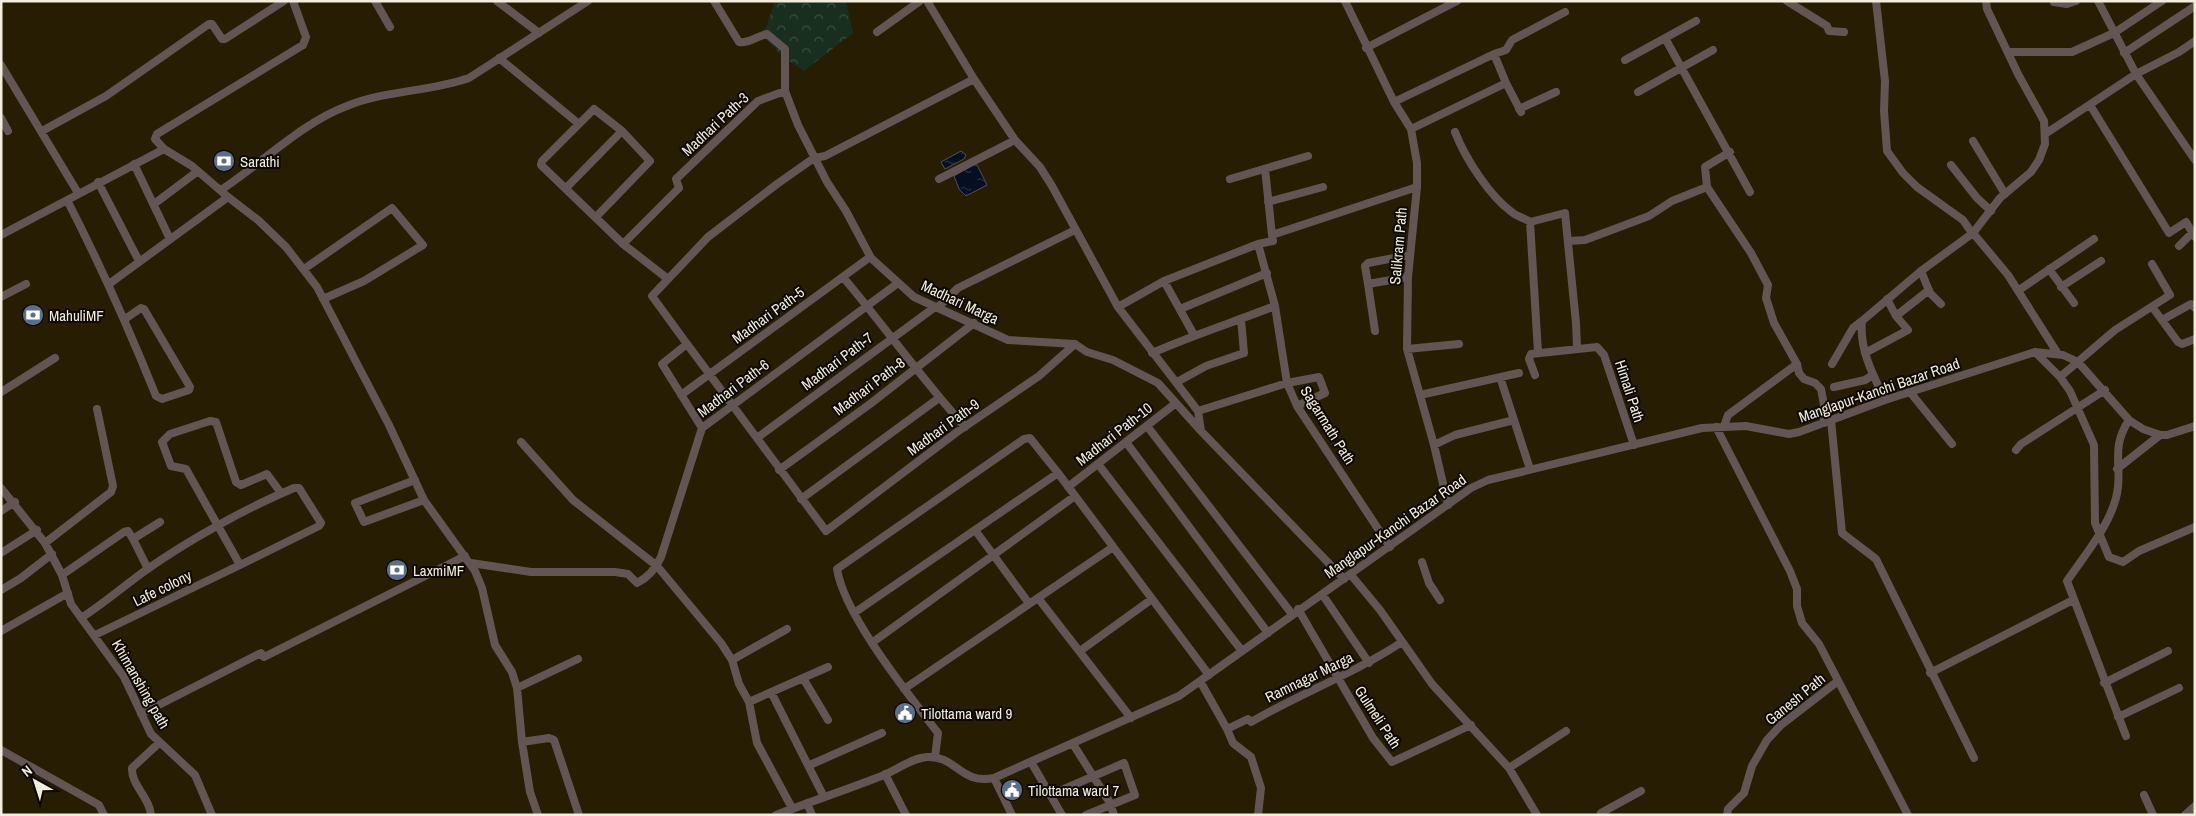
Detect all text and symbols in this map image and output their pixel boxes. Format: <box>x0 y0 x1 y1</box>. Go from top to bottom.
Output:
street label: Madhari Path-3 <box>677 87 753 161</box>
bank icon: Sarathi <box>212 149 236 173</box>
place label: Sarathi <box>240 151 280 172</box>
street label: Salikram Path <box>1384 207 1412 285</box>
street label: Madhari Marga <box>918 275 1002 329</box>
street label: Madhari Path-5 <box>728 281 809 348</box>
bank icon: MahuliMF <box>21 303 45 327</box>
place label: MahuliMF <box>49 305 104 326</box>
street label: Madhari Path-7 <box>797 327 877 395</box>
street label: Madhari Path-8 <box>829 352 909 420</box>
street label: Manglapur-Kanchi Bazar Road <box>1796 353 1962 427</box>
street label: Madhari Path-6 <box>693 354 773 422</box>
street label: Himali Path <box>1610 357 1650 425</box>
street label: Sagarmath Path <box>1296 382 1360 468</box>
street label: Madhari Path-9 <box>903 393 984 460</box>
street label: Madhari Path-10 <box>1071 397 1157 470</box>
street label: Manglapur-Kanchi Bazar Road <box>1320 469 1470 583</box>
bank icon: LaxmiMF <box>385 558 409 582</box>
place label: LaxmiMF <box>413 560 464 581</box>
street label: Lafe colony <box>129 564 196 611</box>
street label: Khimanshing path <box>107 636 175 732</box>
street label: Ramnagar Marga <box>1261 647 1357 707</box>
street label: Ganesh Path <box>1760 668 1830 730</box>
street label: Gulmeli Path <box>1350 681 1406 753</box>
public building icon: Tilottama ward 9 <box>893 701 917 725</box>
place label: Tilottama ward 9 <box>921 703 1012 724</box>
north arrow <box>10 756 60 806</box>
text: N <box>18 761 36 781</box>
public building icon: Tilottama ward 7 <box>1000 778 1024 802</box>
place label: Tilottama ward 7 <box>1028 780 1119 801</box>

